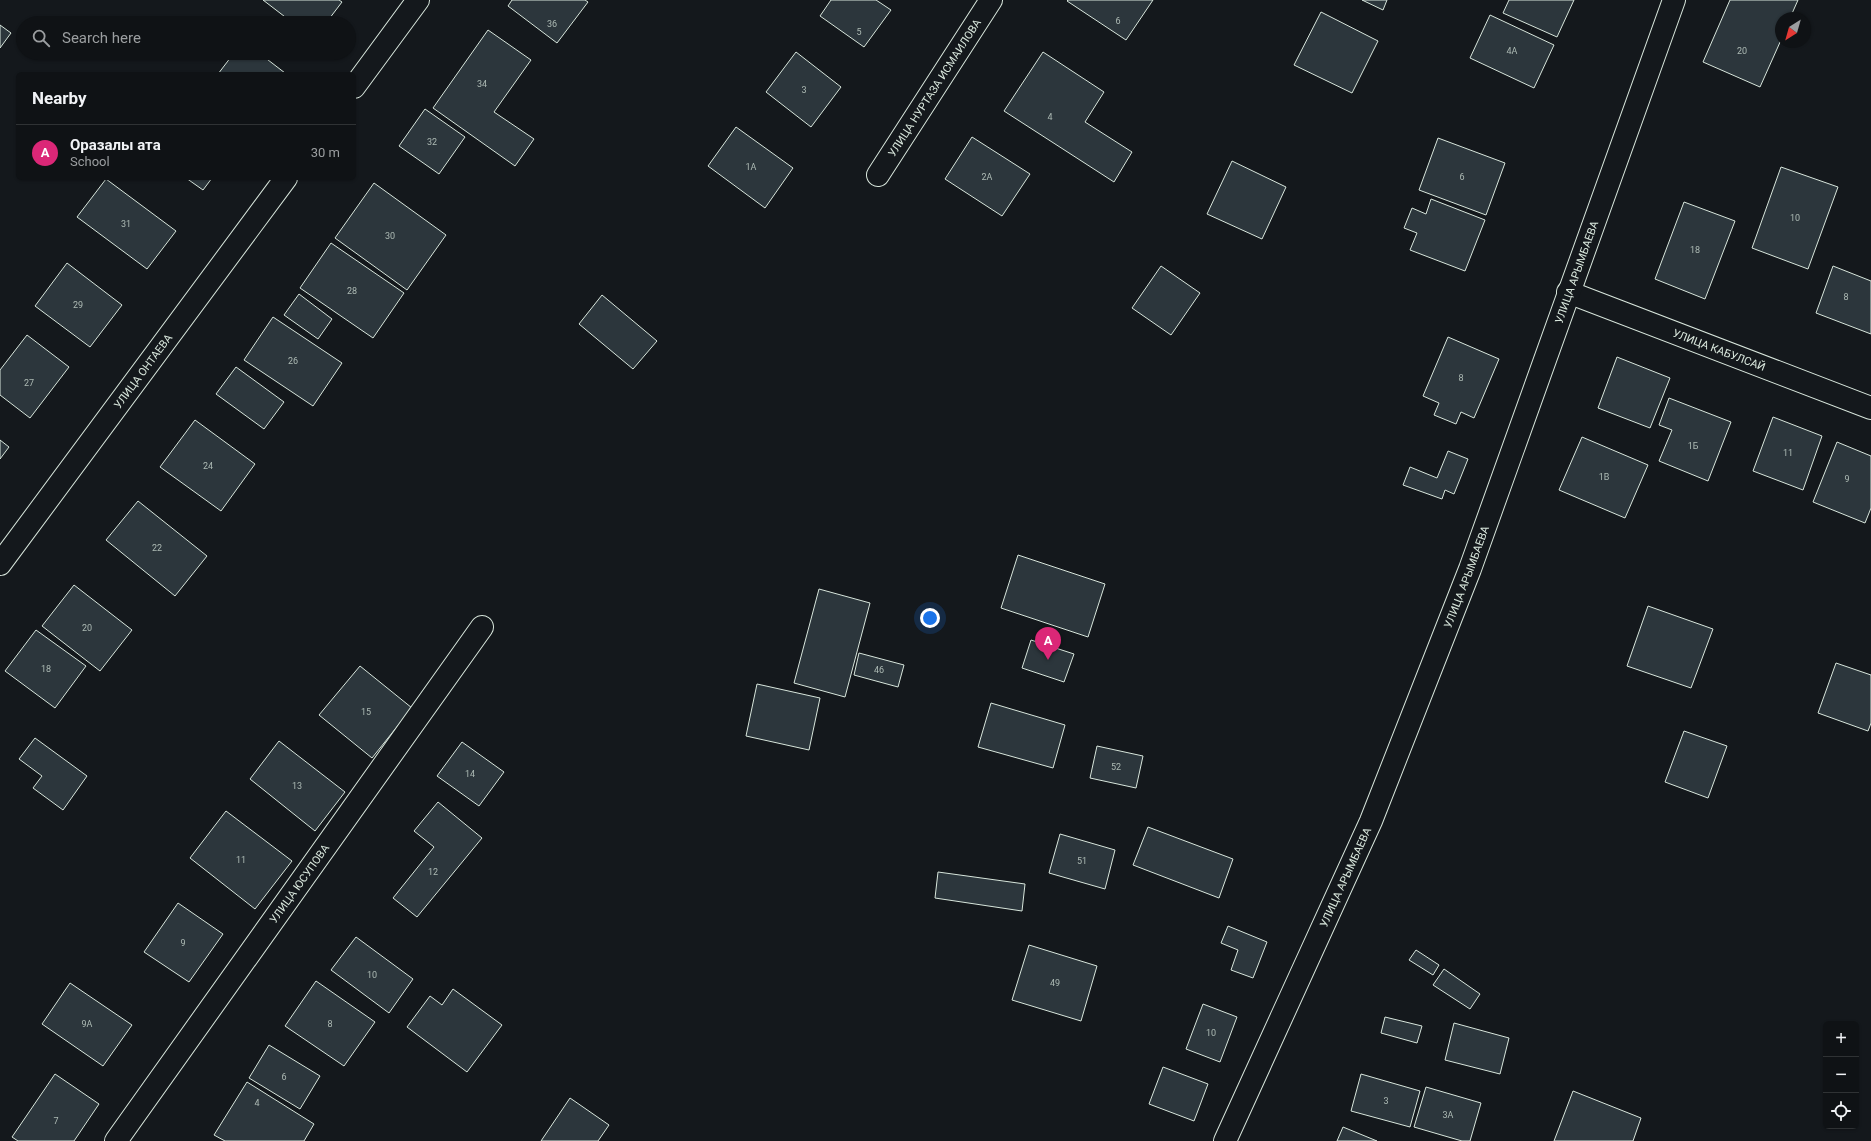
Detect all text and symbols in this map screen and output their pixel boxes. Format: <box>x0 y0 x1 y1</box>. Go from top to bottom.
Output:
north arrow <box>1775 12 1811 48</box>
search box <box>16 16 356 60</box>
street label: УЛИЦА НУРТАЗА ИСМАИЛОВА <box>885 16 984 159</box>
house number: 6 <box>1115 16 1121 26</box>
house number: 36 <box>547 19 557 29</box>
icon: search <box>30 27 52 49</box>
house number: 5 <box>856 27 862 37</box>
text: Search here <box>62 29 141 47</box>
house number: 4А <box>1507 46 1518 56</box>
house number: 20 <box>1737 46 1747 56</box>
house number: 34 <box>477 79 487 89</box>
house number: 3 <box>801 85 807 95</box>
text: Nearby <box>32 88 87 108</box>
house number: 4 <box>1047 112 1053 122</box>
text: Оразалы ата <box>70 136 161 154</box>
house number: 32 <box>427 137 437 147</box>
text: A <box>41 145 49 160</box>
text: 30 m <box>311 145 340 160</box>
text: School <box>70 154 110 169</box>
house number: 1А <box>746 162 757 172</box>
house number: 2А <box>982 172 993 182</box>
house number: 6 <box>1459 172 1465 182</box>
house number: 10 <box>1790 213 1800 223</box>
street label: УЛИЦА АРЫМБАЕВА <box>1552 218 1601 325</box>
house number: 31 <box>121 219 131 229</box>
house number: 30 <box>385 231 395 241</box>
house number: 18 <box>1690 245 1700 255</box>
house number: 28 <box>347 286 357 296</box>
house number: 8 <box>1843 292 1849 302</box>
house number: 29 <box>73 300 83 310</box>
street label: УЛИЦА КАБУЛСАЙ <box>1671 326 1767 374</box>
street label: УЛИЦА ОНТАЕВА <box>111 331 175 411</box>
house number: 26 <box>288 356 298 366</box>
house number: 8 <box>1458 373 1464 383</box>
house number: 27 <box>24 378 34 388</box>
house number: 1Б <box>1688 441 1699 451</box>
house number: 11 <box>1783 448 1793 458</box>
house number: 24 <box>203 461 213 471</box>
house number: 1В <box>1599 472 1610 482</box>
house number: 9 <box>1844 474 1850 484</box>
street label: УЛИЦА АРЫМБАЕВА <box>1441 523 1492 630</box>
house number: 22 <box>152 543 162 553</box>
your location <box>920 608 940 628</box>
house number: 20 <box>82 623 92 633</box>
pin: A <box>1035 627 1061 660</box>
house number: 18 <box>41 664 51 674</box>
house number: 46 <box>874 665 884 675</box>
house number: 15 <box>361 707 371 717</box>
house number: 52 <box>1111 762 1121 772</box>
house number: 14 <box>465 769 475 779</box>
house number: 13 <box>292 781 302 791</box>
street label: УЛИЦА АРЫМБАЕВА <box>1317 825 1374 929</box>
street label: УЛИЦА ЮСУПОВА <box>267 841 332 926</box>
house number: 11 <box>236 855 246 865</box>
house number: 51 <box>1077 856 1087 866</box>
house number: 12 <box>428 867 438 877</box>
house number: 9 <box>180 938 186 948</box>
house number: 10 <box>367 970 377 980</box>
house number: 49 <box>1050 978 1060 988</box>
house number: 9А <box>82 1019 93 1029</box>
house number: 8 <box>327 1019 333 1029</box>
map controls <box>1823 1021 1859 1129</box>
button: + <box>1823 1021 1859 1057</box>
house number: 10 <box>1206 1028 1216 1038</box>
button: − <box>1823 1057 1859 1093</box>
house number: 6 <box>281 1072 287 1082</box>
button: locate <box>1823 1093 1859 1129</box>
house number: 3 <box>1383 1096 1389 1106</box>
house number: 4 <box>254 1098 260 1108</box>
house number: 3А <box>1443 1110 1454 1120</box>
house number: 7 <box>53 1116 59 1126</box>

